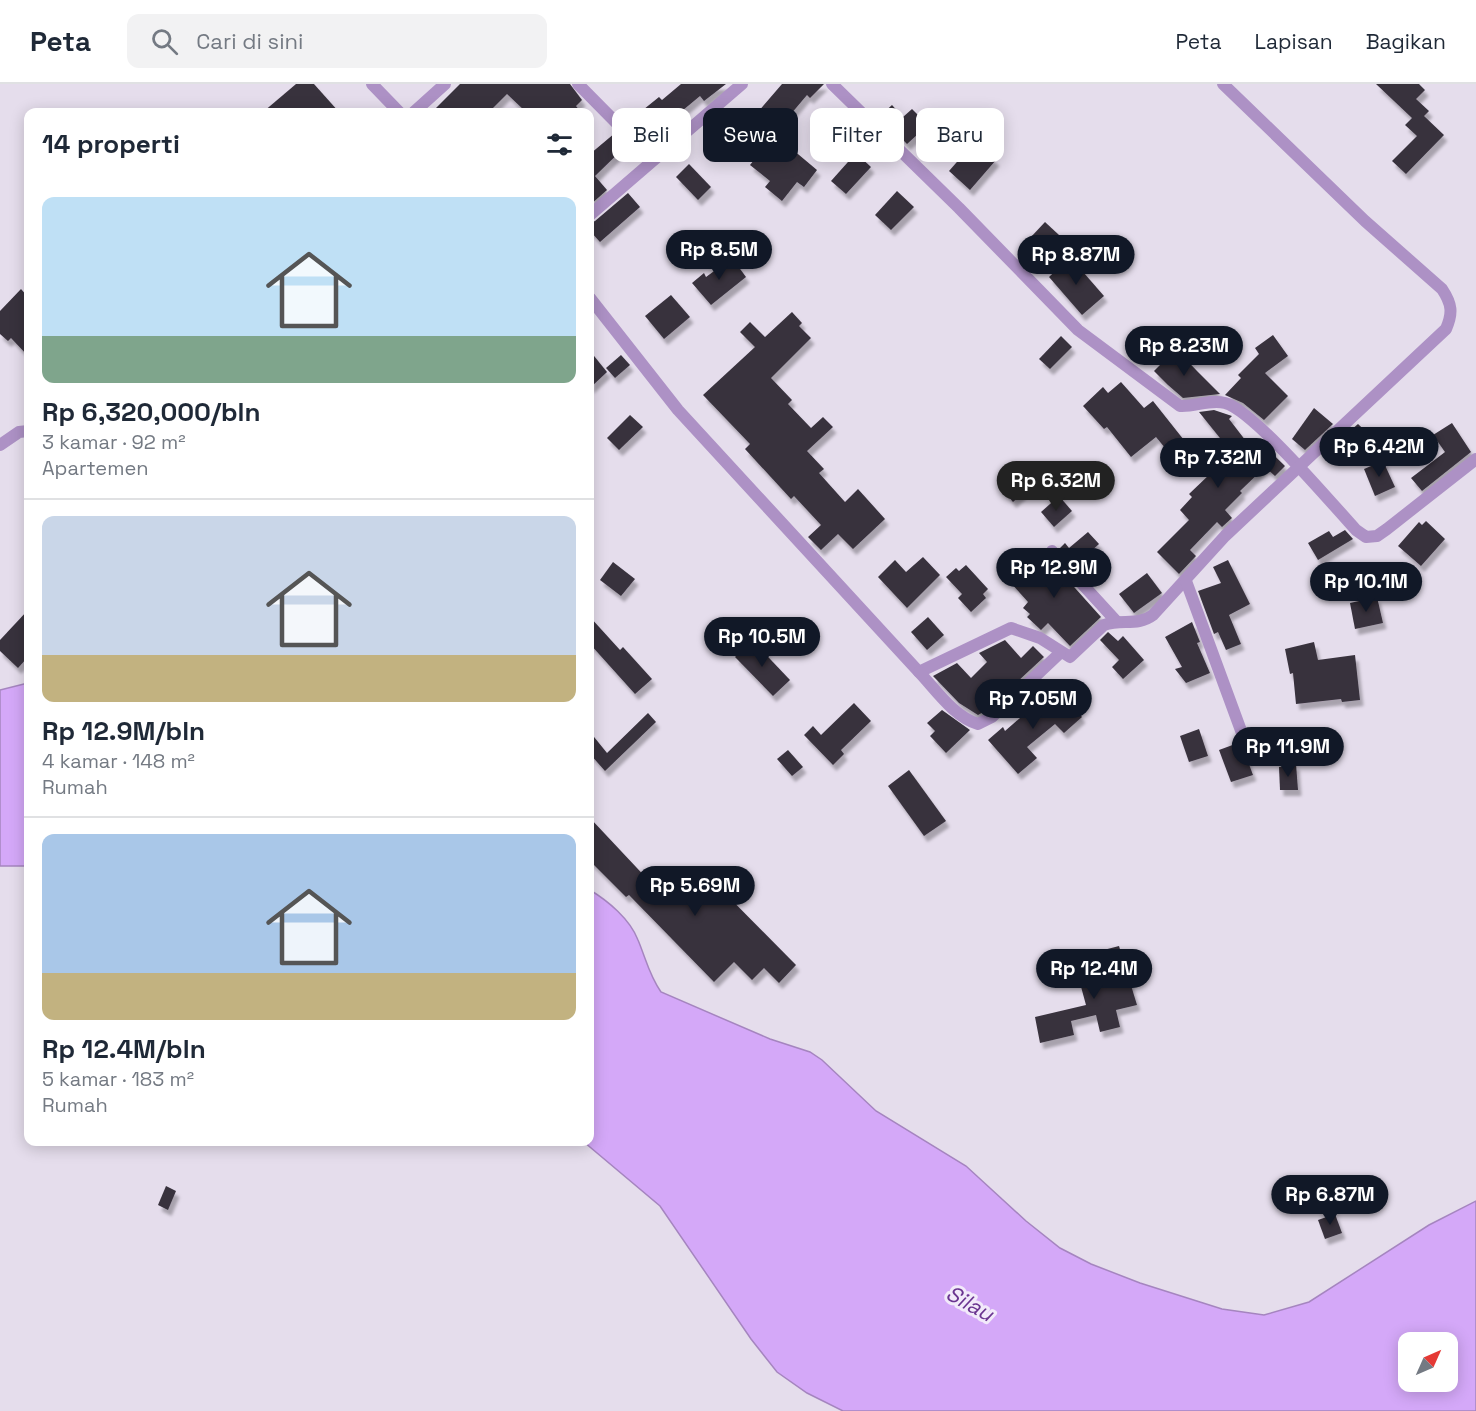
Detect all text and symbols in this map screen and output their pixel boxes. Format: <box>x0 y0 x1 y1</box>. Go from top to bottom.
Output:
search box <box>127 14 547 68</box>
text: Peta <box>30 23 91 59</box>
icon: search <box>148 25 181 58</box>
text: Cari di sini <box>196 27 303 55</box>
text: Peta <box>1176 28 1222 55</box>
text: Lapisan <box>1255 28 1333 55</box>
text: Bagikan <box>1366 28 1446 55</box>
chip: Beli <box>612 108 691 162</box>
chip: Sewa <box>703 108 798 162</box>
chip: Filter <box>810 108 904 162</box>
chip: Baru <box>916 108 1004 162</box>
text: 14 properti <box>42 127 180 161</box>
icon: filters <box>543 128 576 161</box>
pin: Rp 8.5M <box>664 230 774 281</box>
pin: Rp 8.87M <box>1014 235 1138 286</box>
icon: home <box>255 236 363 344</box>
text: Rp 8.5M <box>680 236 758 262</box>
text: Rp 8.87M <box>1032 241 1120 267</box>
pin: Rp 8.23M <box>1122 326 1246 377</box>
text: Rp 8.23M <box>1139 332 1229 358</box>
text: Rp 6,320,000/bln <box>42 395 261 429</box>
pin: Rp 6.42M <box>1317 427 1441 478</box>
text: 3 kamar · 92 m² <box>42 429 185 455</box>
text: Rp 6.42M <box>1334 433 1425 459</box>
pin: Rp 7.32M <box>1156 438 1280 489</box>
text: Rp 7.32M <box>1174 444 1262 470</box>
text: Apartemen <box>42 455 149 481</box>
pin: Rp 6.32M <box>994 461 1118 512</box>
text: Rp 6.32M <box>1011 467 1101 493</box>
pin: Rp 12.9M <box>992 548 1116 599</box>
text: Rp 12.9M <box>1010 554 1098 580</box>
icon: home <box>255 555 363 663</box>
pin: Rp 10.1M <box>1304 562 1428 613</box>
text: Rp 10.1M <box>1324 568 1408 594</box>
pin: Rp 10.5M <box>700 617 824 668</box>
text: Rp 10.5M <box>718 623 806 649</box>
pin: Rp 7.05M <box>971 679 1095 730</box>
text: Rp 7.05M <box>989 685 1077 711</box>
text: Rp 12.9M/bln <box>42 714 205 748</box>
pin: Rp 11.9M <box>1226 727 1350 778</box>
text: Rp 11.9M <box>1246 733 1330 759</box>
text: 4 kamar · 148 m² <box>42 748 195 774</box>
text: Rumah <box>42 774 108 800</box>
pin: Rp 5.69M <box>633 866 757 917</box>
text: Rp 5.69M <box>650 872 740 898</box>
icon: home <box>255 873 363 981</box>
pin: Rp 12.4M <box>1032 949 1156 1000</box>
text: Rp 12.4M <box>1050 955 1138 981</box>
text: Rp 12.4M/bln <box>42 1032 206 1066</box>
text: 5 kamar · 183 m² <box>42 1066 194 1092</box>
text: Rumah <box>42 1092 108 1118</box>
pin: Rp 6.87M <box>1268 1175 1392 1226</box>
text: Rp 6.87M <box>1285 1181 1375 1207</box>
water label: Silau <box>941 1279 1000 1328</box>
north arrow <box>1398 1332 1458 1392</box>
map controls <box>1398 1332 1458 1392</box>

